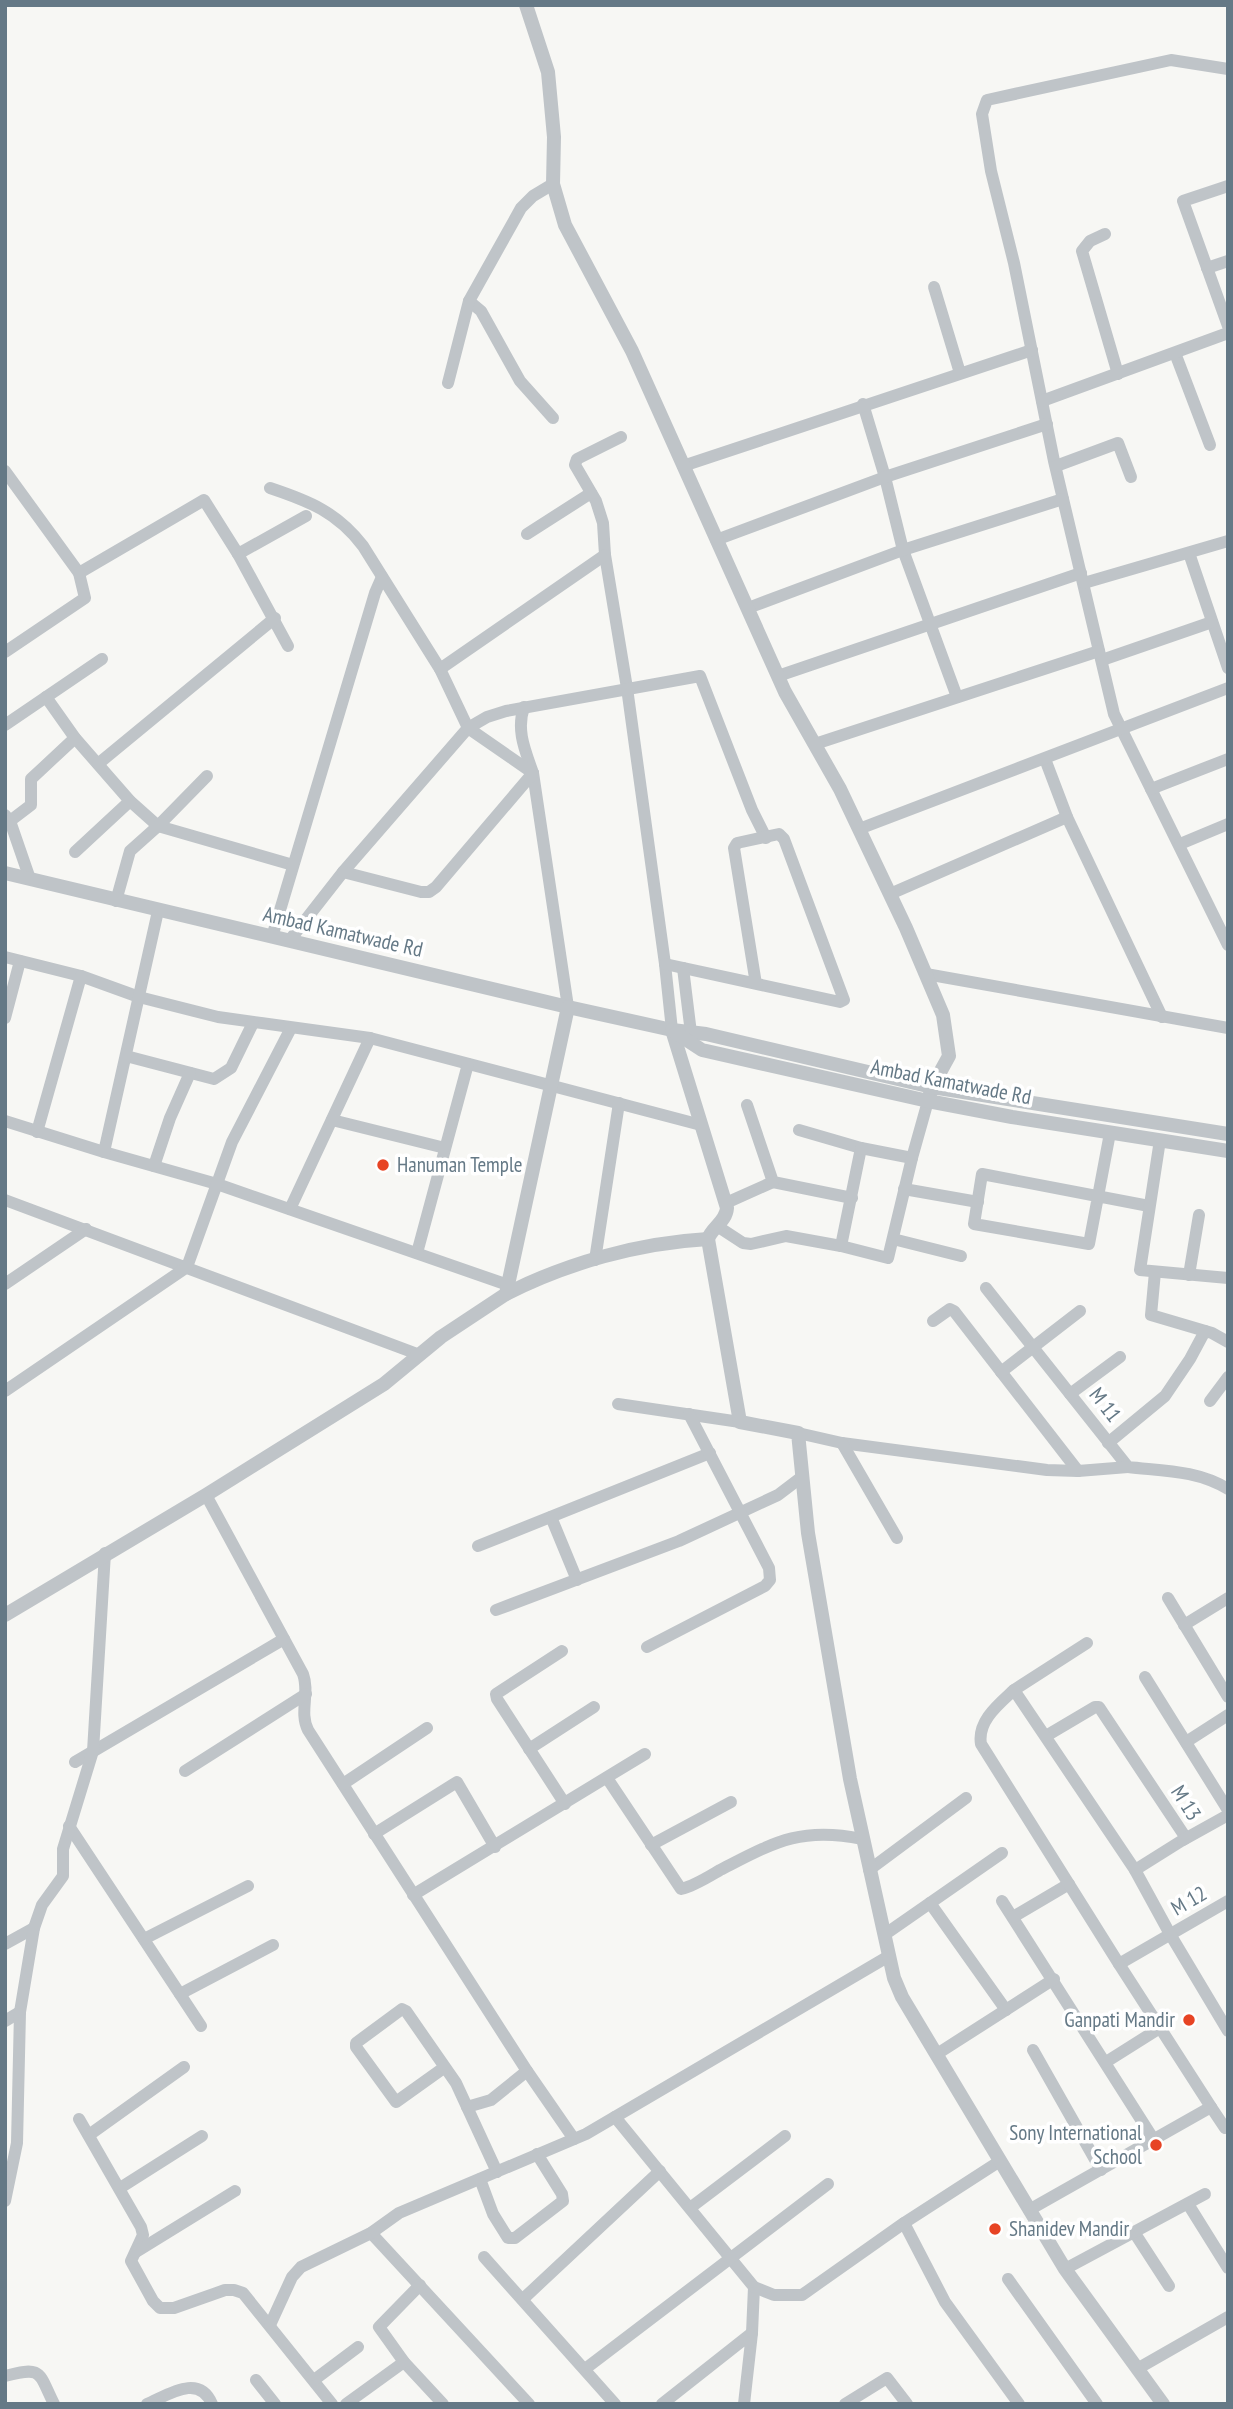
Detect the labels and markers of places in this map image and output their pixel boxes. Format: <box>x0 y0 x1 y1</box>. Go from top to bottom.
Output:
place label: Hanuman Temple <box>397 1151 522 1178</box>
marker: Hanuman Temple <box>375 1157 391 1173</box>
place label: Ganpati Mandir <box>1064 2006 1175 2033</box>
marker: Ganpati Mandir <box>1181 2012 1197 2028</box>
place label: Sony International School <box>1009 2119 1142 2170</box>
marker: Sony International School <box>1148 2137 1164 2153</box>
place label: Shanidev Mandir <box>1009 2215 1129 2242</box>
marker: Shanidev Mandir <box>987 2221 1003 2237</box>

